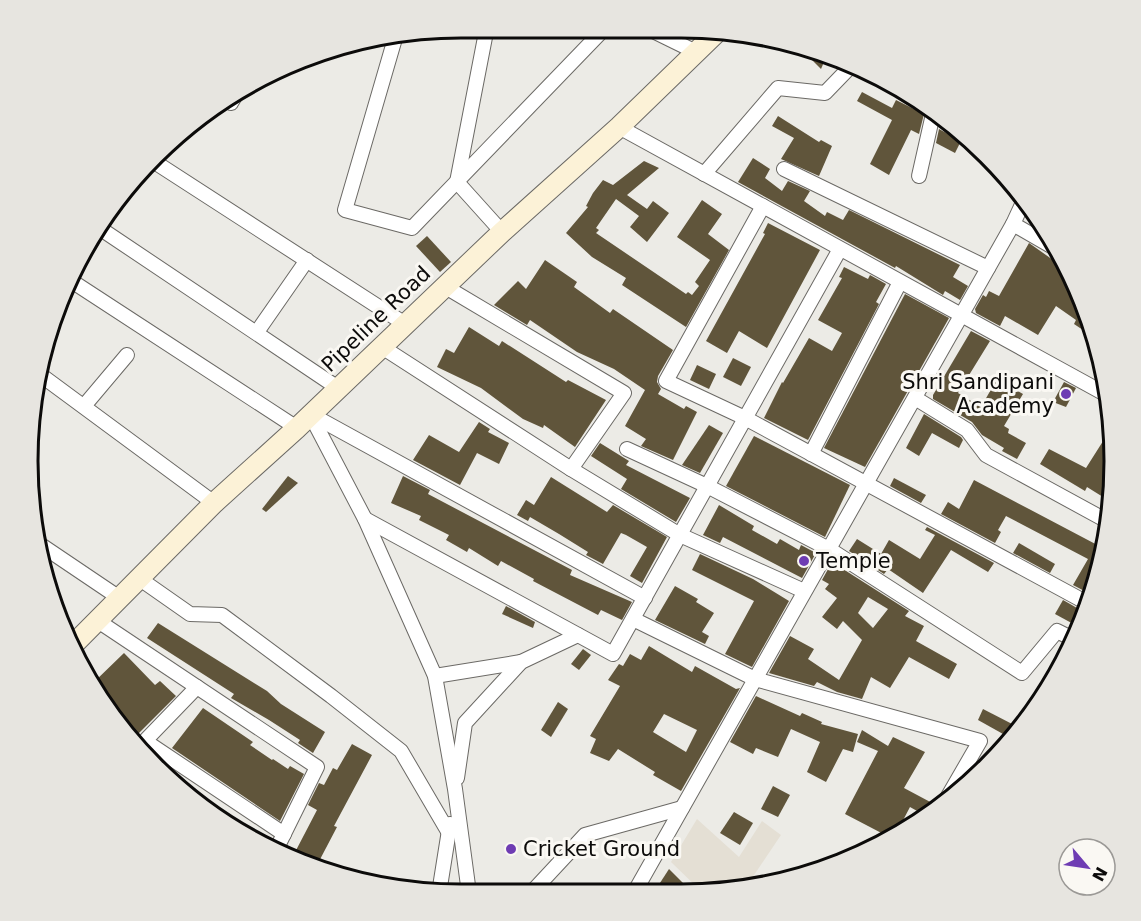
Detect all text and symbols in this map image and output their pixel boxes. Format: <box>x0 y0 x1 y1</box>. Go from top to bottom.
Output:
street label: Pipeline Road <box>317 261 435 377</box>
place label: Shri Sandipani Academy <box>902 370 1054 418</box>
marker: Shri Sandipani Academy <box>1059 387 1073 401</box>
place label: Temple <box>815 549 891 573</box>
marker: Temple <box>797 554 811 568</box>
place label: Cricket Ground <box>523 837 680 861</box>
north arrow <box>1057 837 1117 897</box>
marker: Cricket Ground <box>504 842 518 856</box>
text: N <box>1088 864 1111 884</box>

